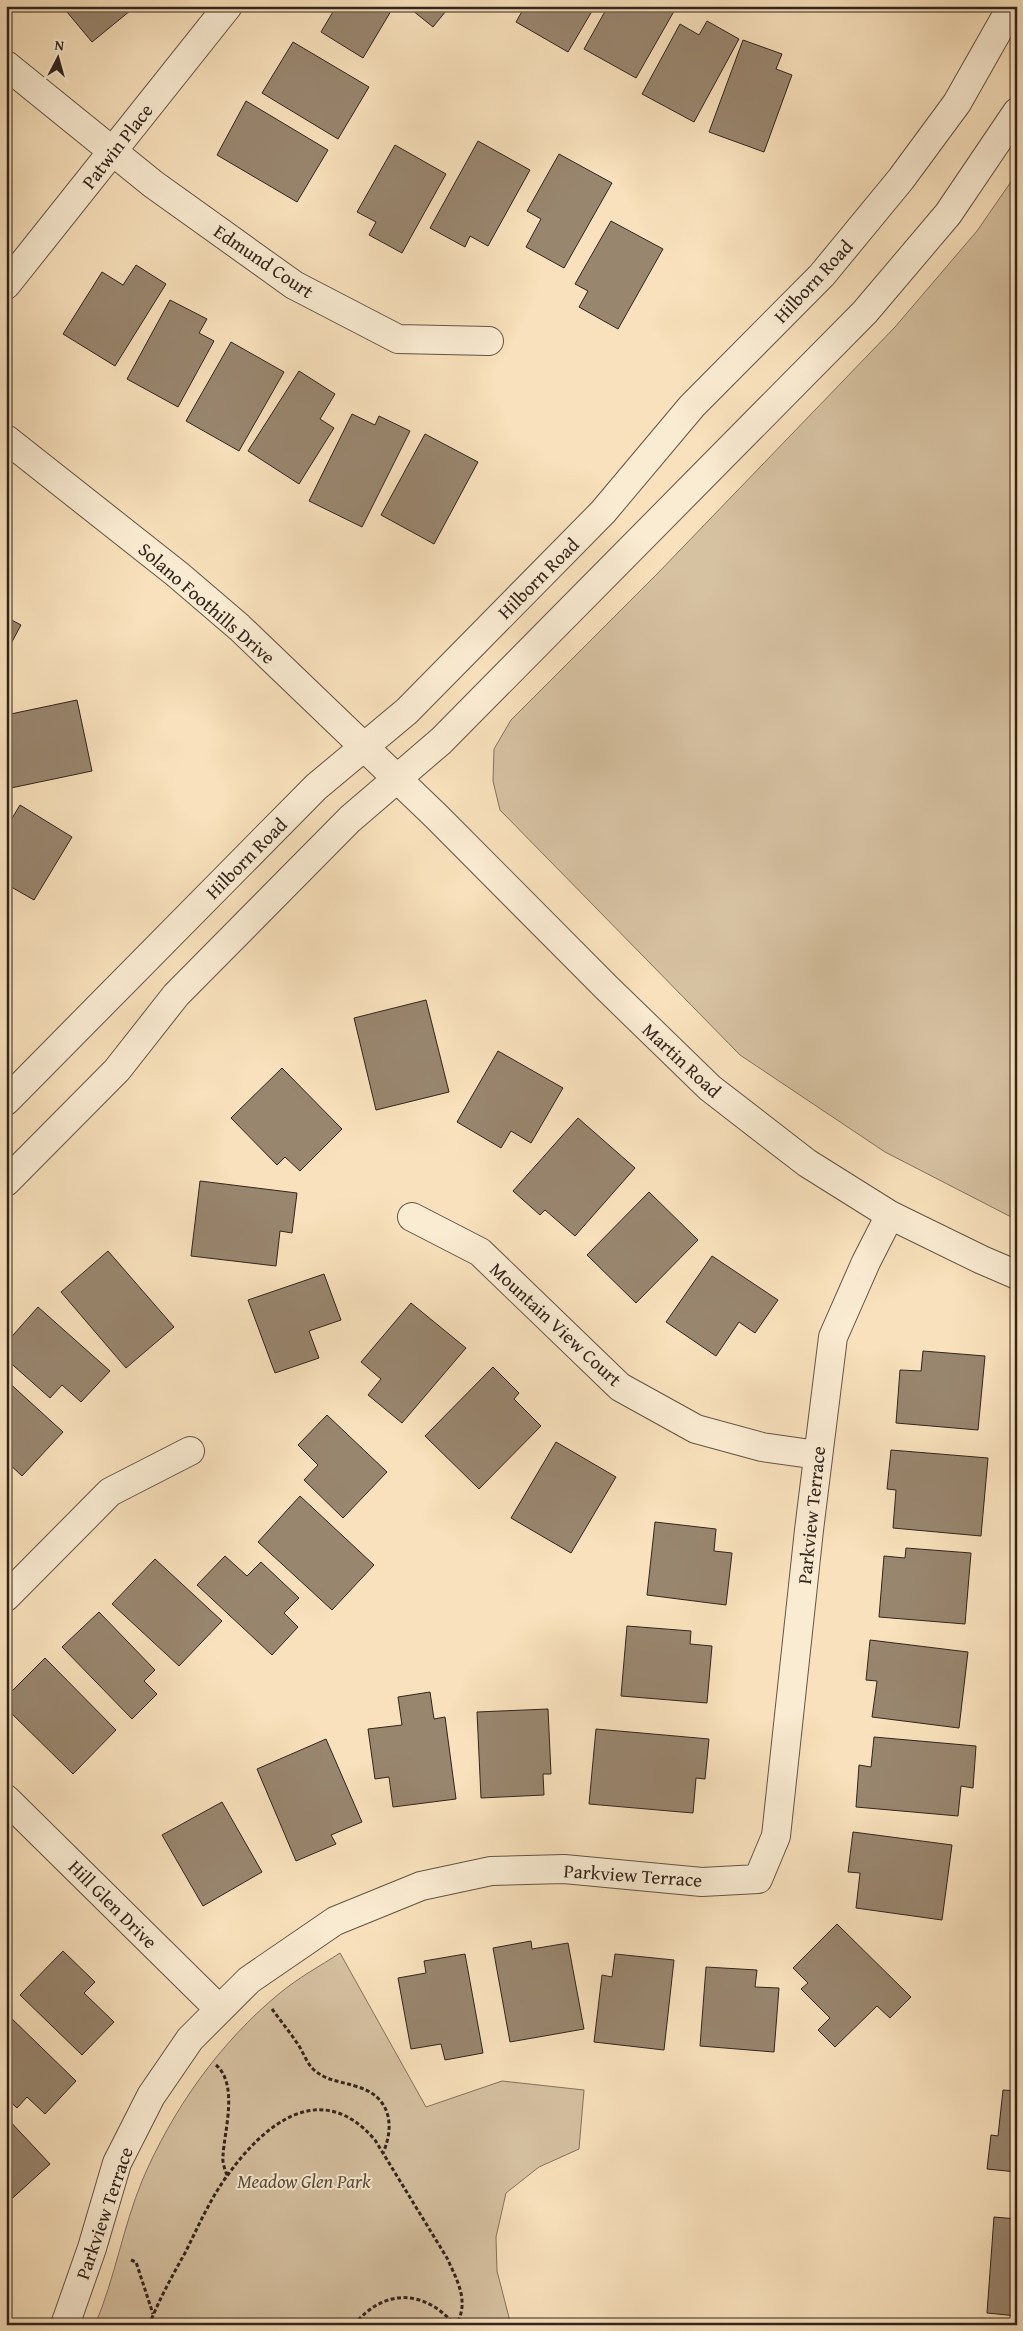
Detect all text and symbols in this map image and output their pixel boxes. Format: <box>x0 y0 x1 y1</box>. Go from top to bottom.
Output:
north arrow <box>32 32 82 82</box>
text: N <box>54 35 66 56</box>
street label: Patwin Place <box>75 97 159 195</box>
street label: Edmund Court <box>208 217 320 305</box>
street label: Hilborn Road <box>767 232 860 329</box>
street label: Hilborn Road <box>491 530 586 625</box>
street label: Solano Foothills Drive <box>132 536 282 671</box>
street label: Hilborn Road <box>199 810 294 905</box>
street label: Martin Road <box>636 1016 728 1105</box>
street label: Mountain View Court <box>484 1255 628 1393</box>
street label: Parkview Terrace <box>790 1444 832 1585</box>
street label: Hill Glen Drive <box>62 1853 164 1955</box>
street label: Parkview Terrace <box>563 1856 703 1894</box>
street label: Parkview Terrace <box>68 2143 140 2283</box>
park label: Meadow Glen Park <box>237 2167 371 2195</box>

